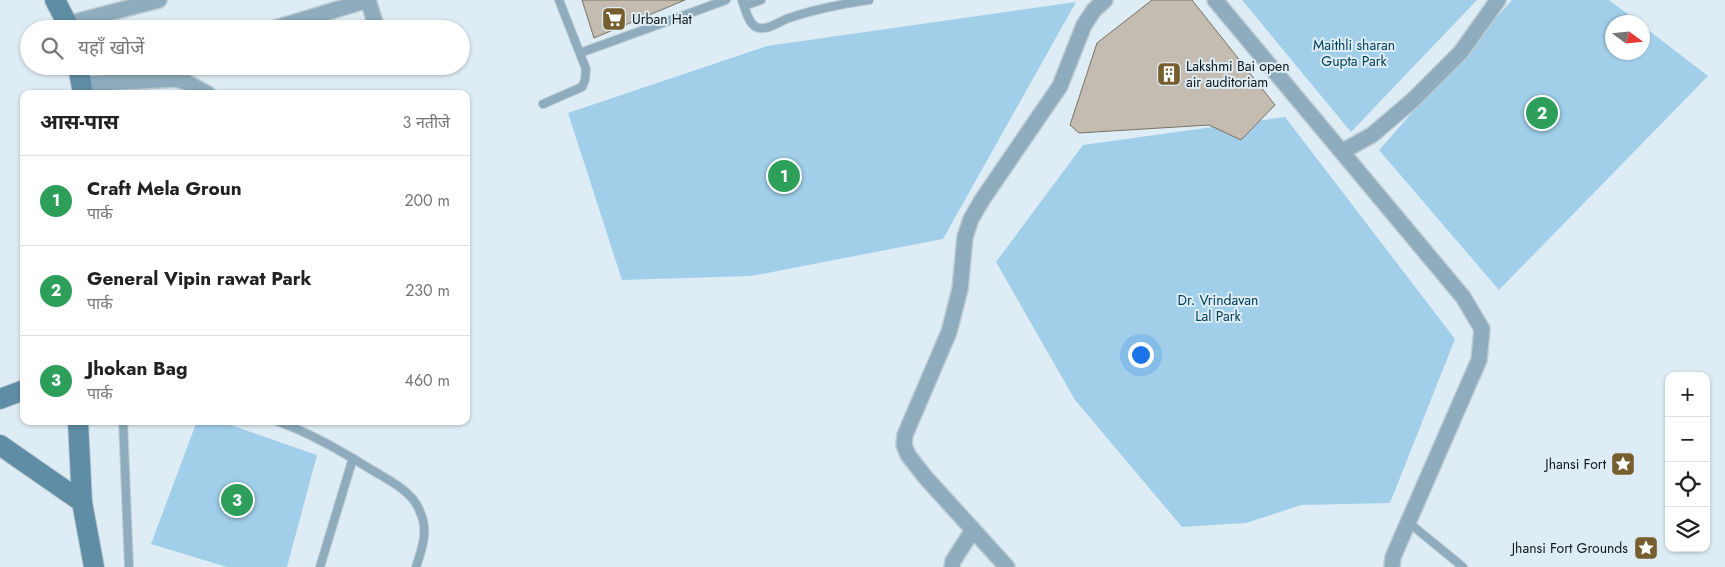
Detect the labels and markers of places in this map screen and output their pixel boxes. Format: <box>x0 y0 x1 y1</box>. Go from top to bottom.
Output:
supermarket icon: Urban Hat <box>601 6 627 32</box>
place label: Urban Hat <box>632 9 693 29</box>
place label: Lakshmi Bai open air auditoriam <box>1186 56 1290 92</box>
building icon: Lakshmi Bai open air auditoriam <box>1156 61 1182 87</box>
pin: 2 <box>1526 94 1558 132</box>
pin: 1 <box>768 157 800 195</box>
place icon: Jhansi Fort <box>1610 451 1636 477</box>
place label: Jhansi Fort <box>1543 454 1607 474</box>
pin: 3 <box>221 481 253 519</box>
place icon: Jhansi Fort Grounds <box>1633 535 1659 561</box>
place label: Jhansi Fort Grounds <box>1510 538 1628 558</box>

